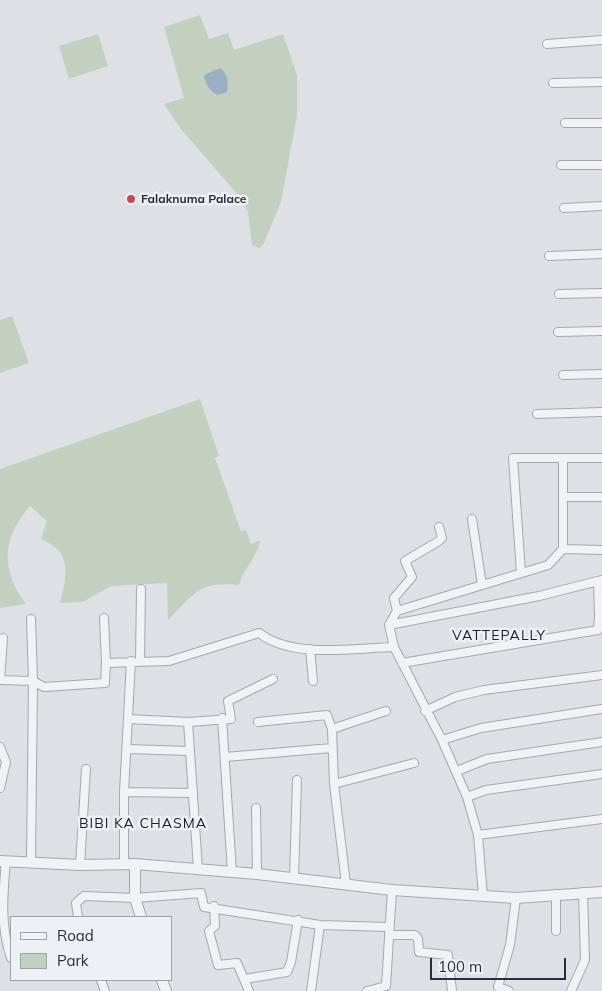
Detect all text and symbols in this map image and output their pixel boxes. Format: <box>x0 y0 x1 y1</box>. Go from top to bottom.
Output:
place label: Falaknuma Palace <box>141 192 246 206</box>
marker: Falaknuma Palace <box>125 193 137 205</box>
district label: VATTEPALLY <box>451 628 547 644</box>
district label: BIBI KA CHASMA <box>77 816 209 832</box>
legend <box>10 916 172 981</box>
text: Road <box>57 926 94 945</box>
scale bar <box>432 948 568 980</box>
text: Park <box>57 951 89 970</box>
text: 100 m <box>438 957 482 976</box>

